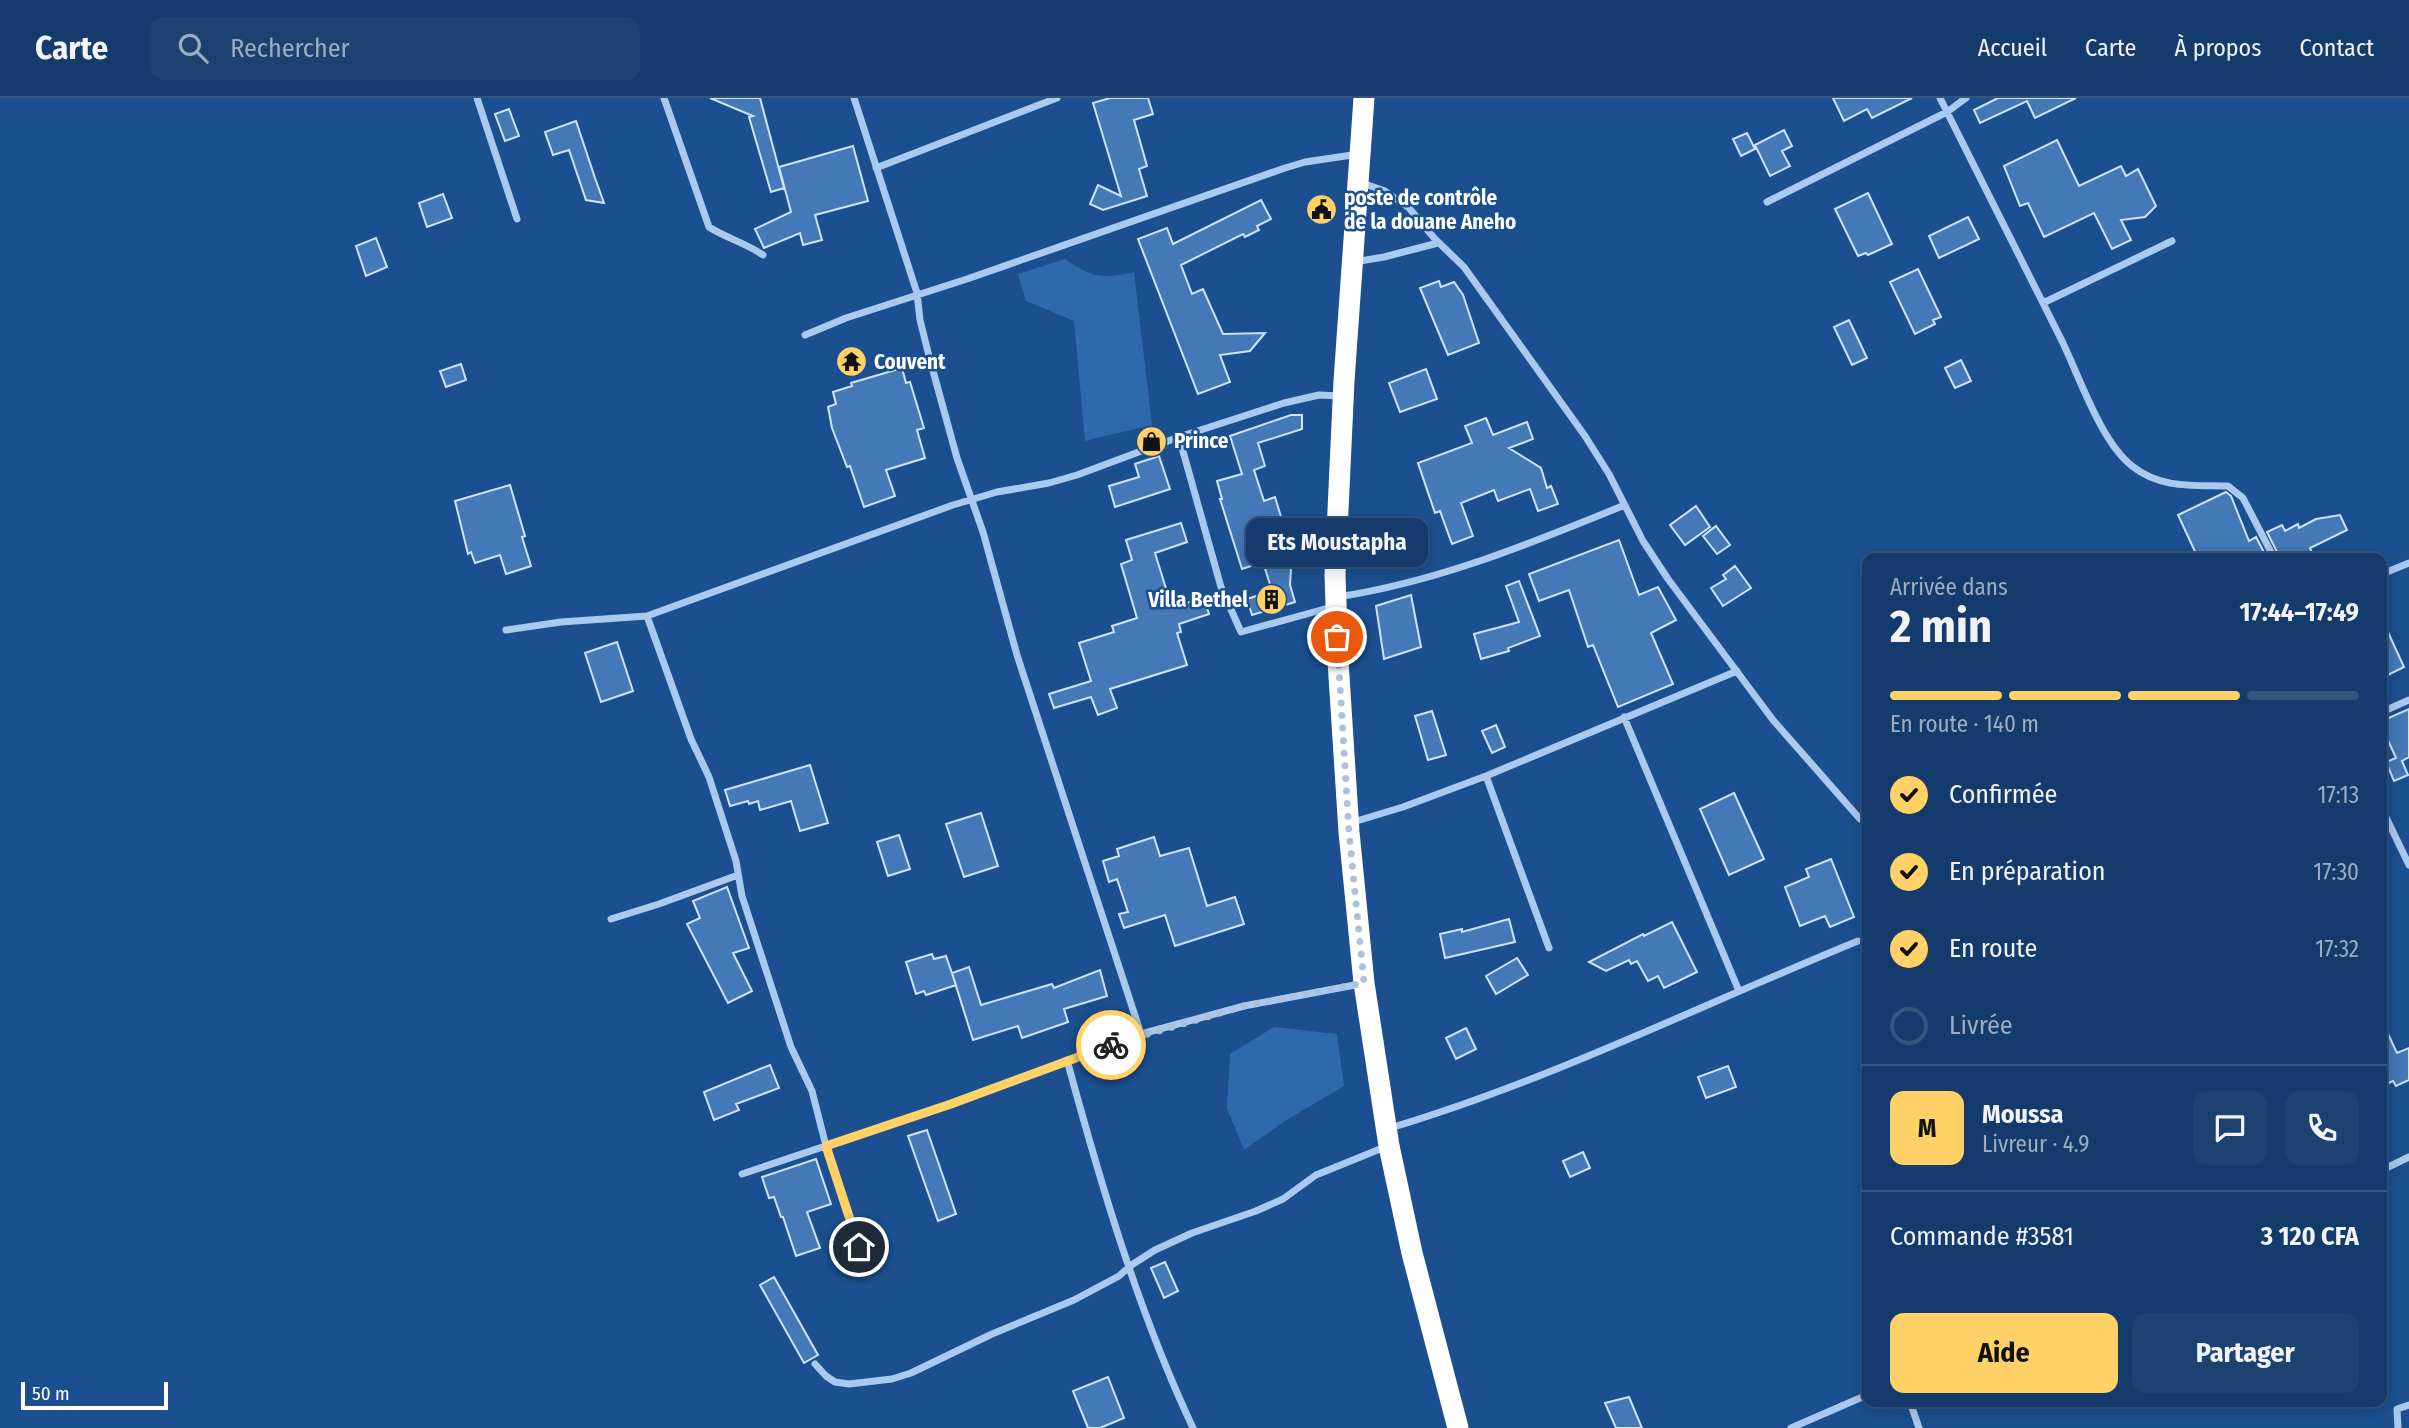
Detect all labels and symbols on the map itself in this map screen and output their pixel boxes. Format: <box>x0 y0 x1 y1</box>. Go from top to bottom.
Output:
place label: poste de contrôle de la douane Aneho <box>1344 185 1516 235</box>
public building icon: poste de contrôle de la douane Aneho <box>1304 193 1338 227</box>
temple icon: Couvent <box>834 345 868 379</box>
place label: Couvent <box>874 349 946 375</box>
shop icon: Prince <box>1134 424 1168 458</box>
place label: Prince <box>1174 428 1229 454</box>
callout: Ets Moustapha <box>1246 518 1428 567</box>
building icon: Villa Bethel <box>1254 583 1288 617</box>
place label: Villa Bethel <box>1147 587 1248 613</box>
pin <box>1307 607 1367 667</box>
courier <box>1076 1010 1146 1080</box>
pin <box>829 1217 889 1277</box>
scale bar <box>21 1379 168 1411</box>

